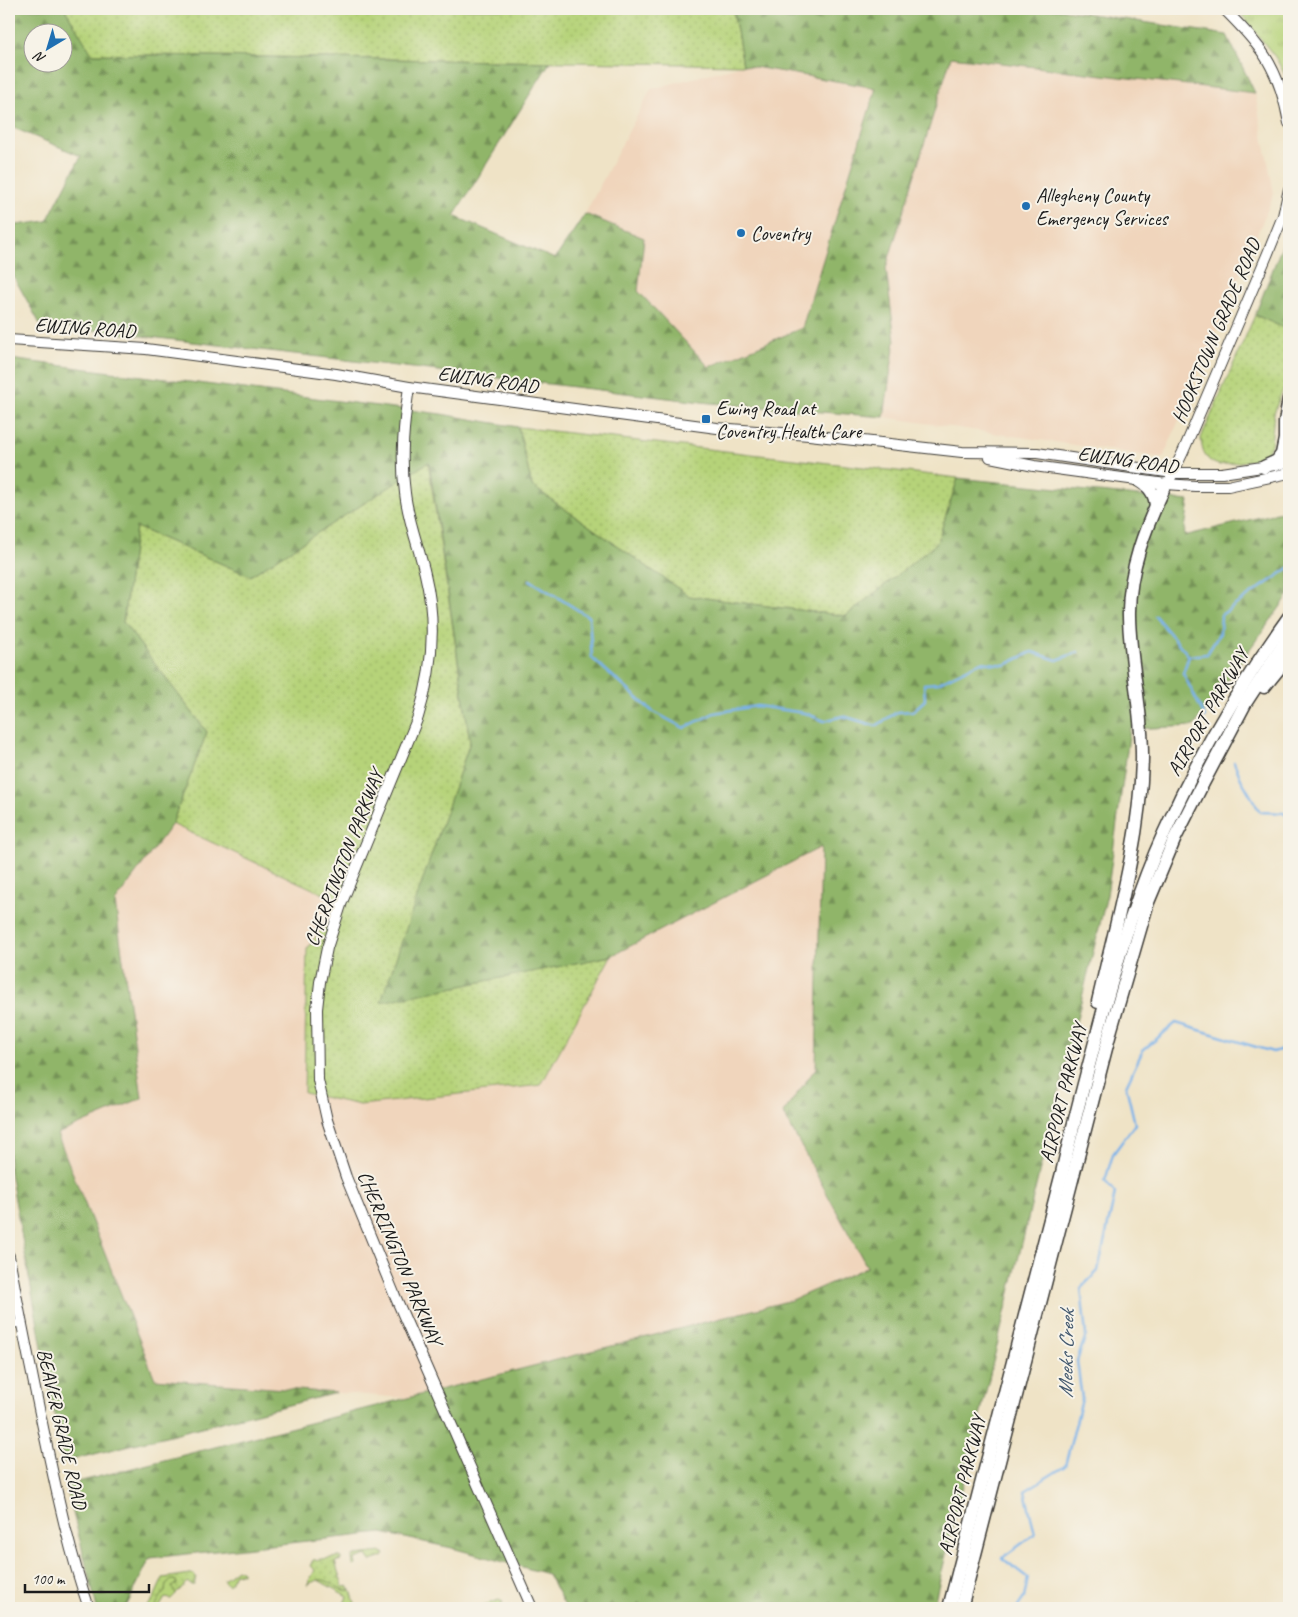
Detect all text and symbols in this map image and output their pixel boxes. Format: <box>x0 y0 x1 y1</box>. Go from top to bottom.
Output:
north arrow <box>22 22 72 72</box>
text: N <box>30 47 49 67</box>
place label: Allegheny County Emergency Services <box>1036 183 1169 231</box>
marker: Allegheny County Emergency Services <box>1020 200 1032 212</box>
place label: Coventry <box>751 221 812 246</box>
marker: Coventry <box>735 227 747 239</box>
street label: HOOKSTOWN GRADE ROAD <box>1166 234 1267 427</box>
street label: EWING ROAD <box>34 312 137 344</box>
street label: EWING ROAD <box>436 361 541 400</box>
place label: Ewing Road at Coventry Health Care <box>716 396 863 444</box>
marker: Ewing Road at Coventry Health Care <box>700 413 712 425</box>
street label: EWING ROAD <box>1076 441 1181 480</box>
street label: AIRPORT PARKWAY <box>1161 641 1256 780</box>
street label: CHERRINGTON PARKWAY <box>299 763 391 950</box>
street label: AIRPORT PARKWAY <box>1034 1018 1093 1165</box>
street label: CHERRINGTON PARKWAY <box>352 1167 450 1353</box>
water label: Meeks Creek <box>1052 1307 1080 1398</box>
street label: BEAVER GRADE ROAD <box>31 1346 93 1513</box>
street label: AIRPORT PARKWAY <box>933 1410 992 1557</box>
scale bar <box>25 1562 149 1594</box>
text: 100 m <box>32 1570 66 1589</box>

